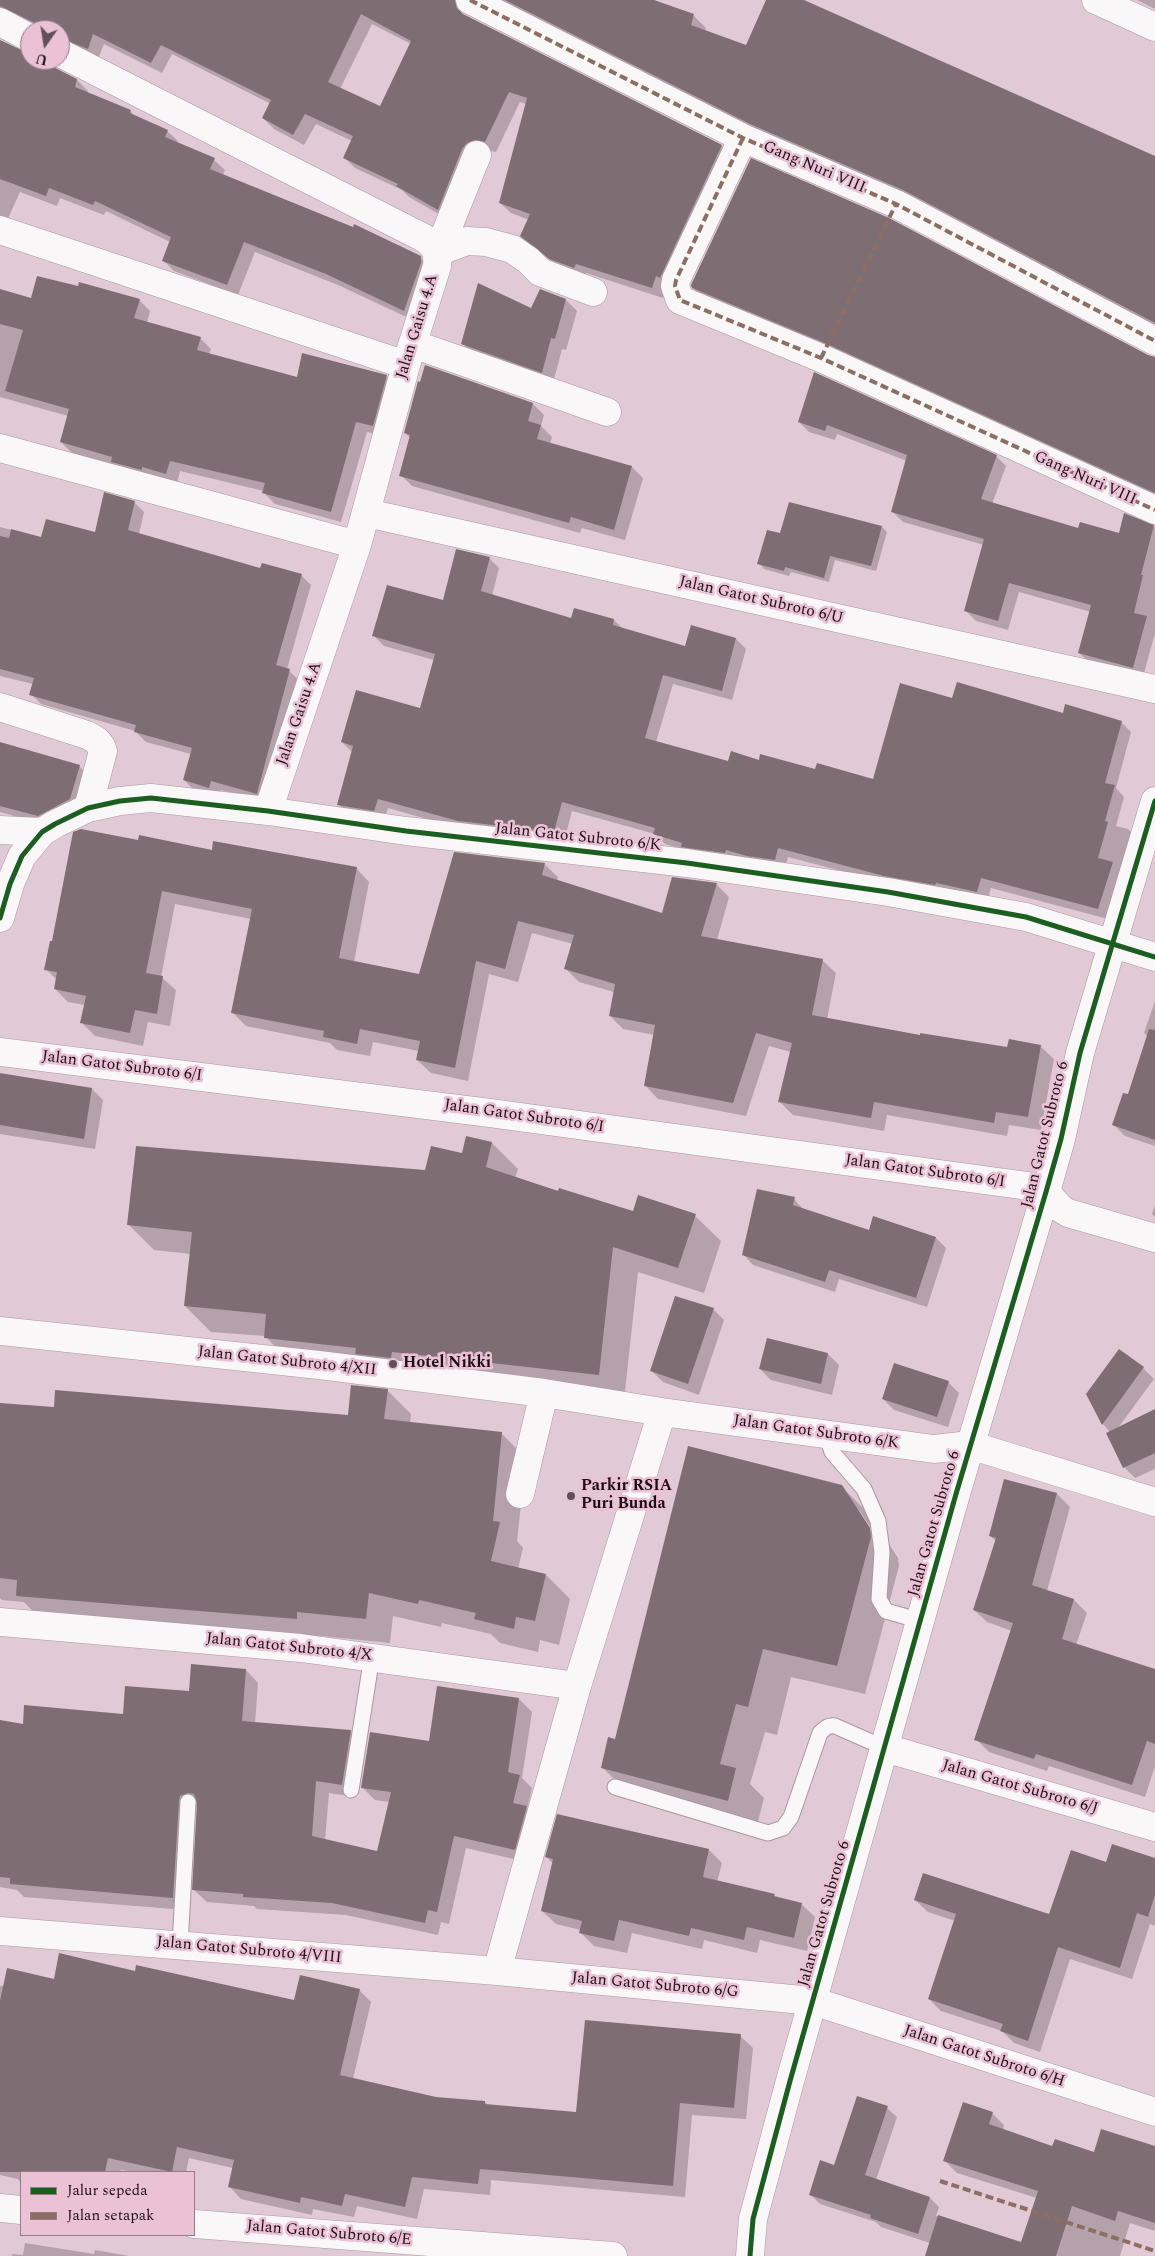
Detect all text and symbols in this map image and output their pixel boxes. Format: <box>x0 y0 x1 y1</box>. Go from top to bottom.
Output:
north arrow <box>20 20 70 70</box>
text: U <box>34 48 50 71</box>
street label: Gang Nuri VIII <box>760 138 868 198</box>
street label: Jalan Gaisu 4.A <box>393 272 443 382</box>
street label: Gang Nuri VIII <box>1031 448 1139 510</box>
street label: Jalan Gatot Subroto 6/U <box>677 573 845 629</box>
street label: Jalan Gaisu 4.A <box>273 660 327 768</box>
street label: Jalan Gatot Subroto 6/K <box>494 820 662 856</box>
street label: Jalan Gatot Subroto 6/I <box>41 1048 203 1086</box>
street label: Jalan Gatot Subroto 6 <box>1018 1059 1074 1211</box>
street label: Jalan Gatot Subroto 6/I <box>443 1096 605 1138</box>
street label: Jalan Gatot Subroto 6/I <box>844 1151 1006 1193</box>
street label: Jalan Gatot Subroto 4/XII <box>197 1343 377 1381</box>
place label: Hotel Nikki <box>403 1354 491 1374</box>
marker: Hotel Nikki <box>387 1358 399 1370</box>
street label: Jalan Gatot Subroto 6/K <box>732 1412 900 1454</box>
street label: Jalan Gatot Subroto 6 <box>905 1449 965 1599</box>
place label: Parkir RSIA Puri Bunda <box>581 1477 672 1515</box>
marker: Parkir RSIA Puri Bunda <box>565 1490 577 1502</box>
street label: Jalan Gatot Subroto 4/X <box>205 1630 373 1666</box>
street label: Jalan Gatot Subroto 6/J <box>940 1757 1100 1819</box>
street label: Jalan Gatot Subroto 6 <box>795 1839 855 1989</box>
street label: Jalan Gatot Subroto 4/VIII <box>156 1933 342 1969</box>
street label: Jalan Gatot Subroto 6/G <box>571 1969 739 2003</box>
street label: Jalan Gatot Subroto 6/H <box>901 2022 1067 2092</box>
legend <box>20 2171 195 2236</box>
text: Jalur sepeda <box>67 2179 148 2202</box>
text: Jalan setapak <box>67 2204 154 2227</box>
street label: Jalan Gatot Subroto 6/E <box>246 2217 412 2251</box>

